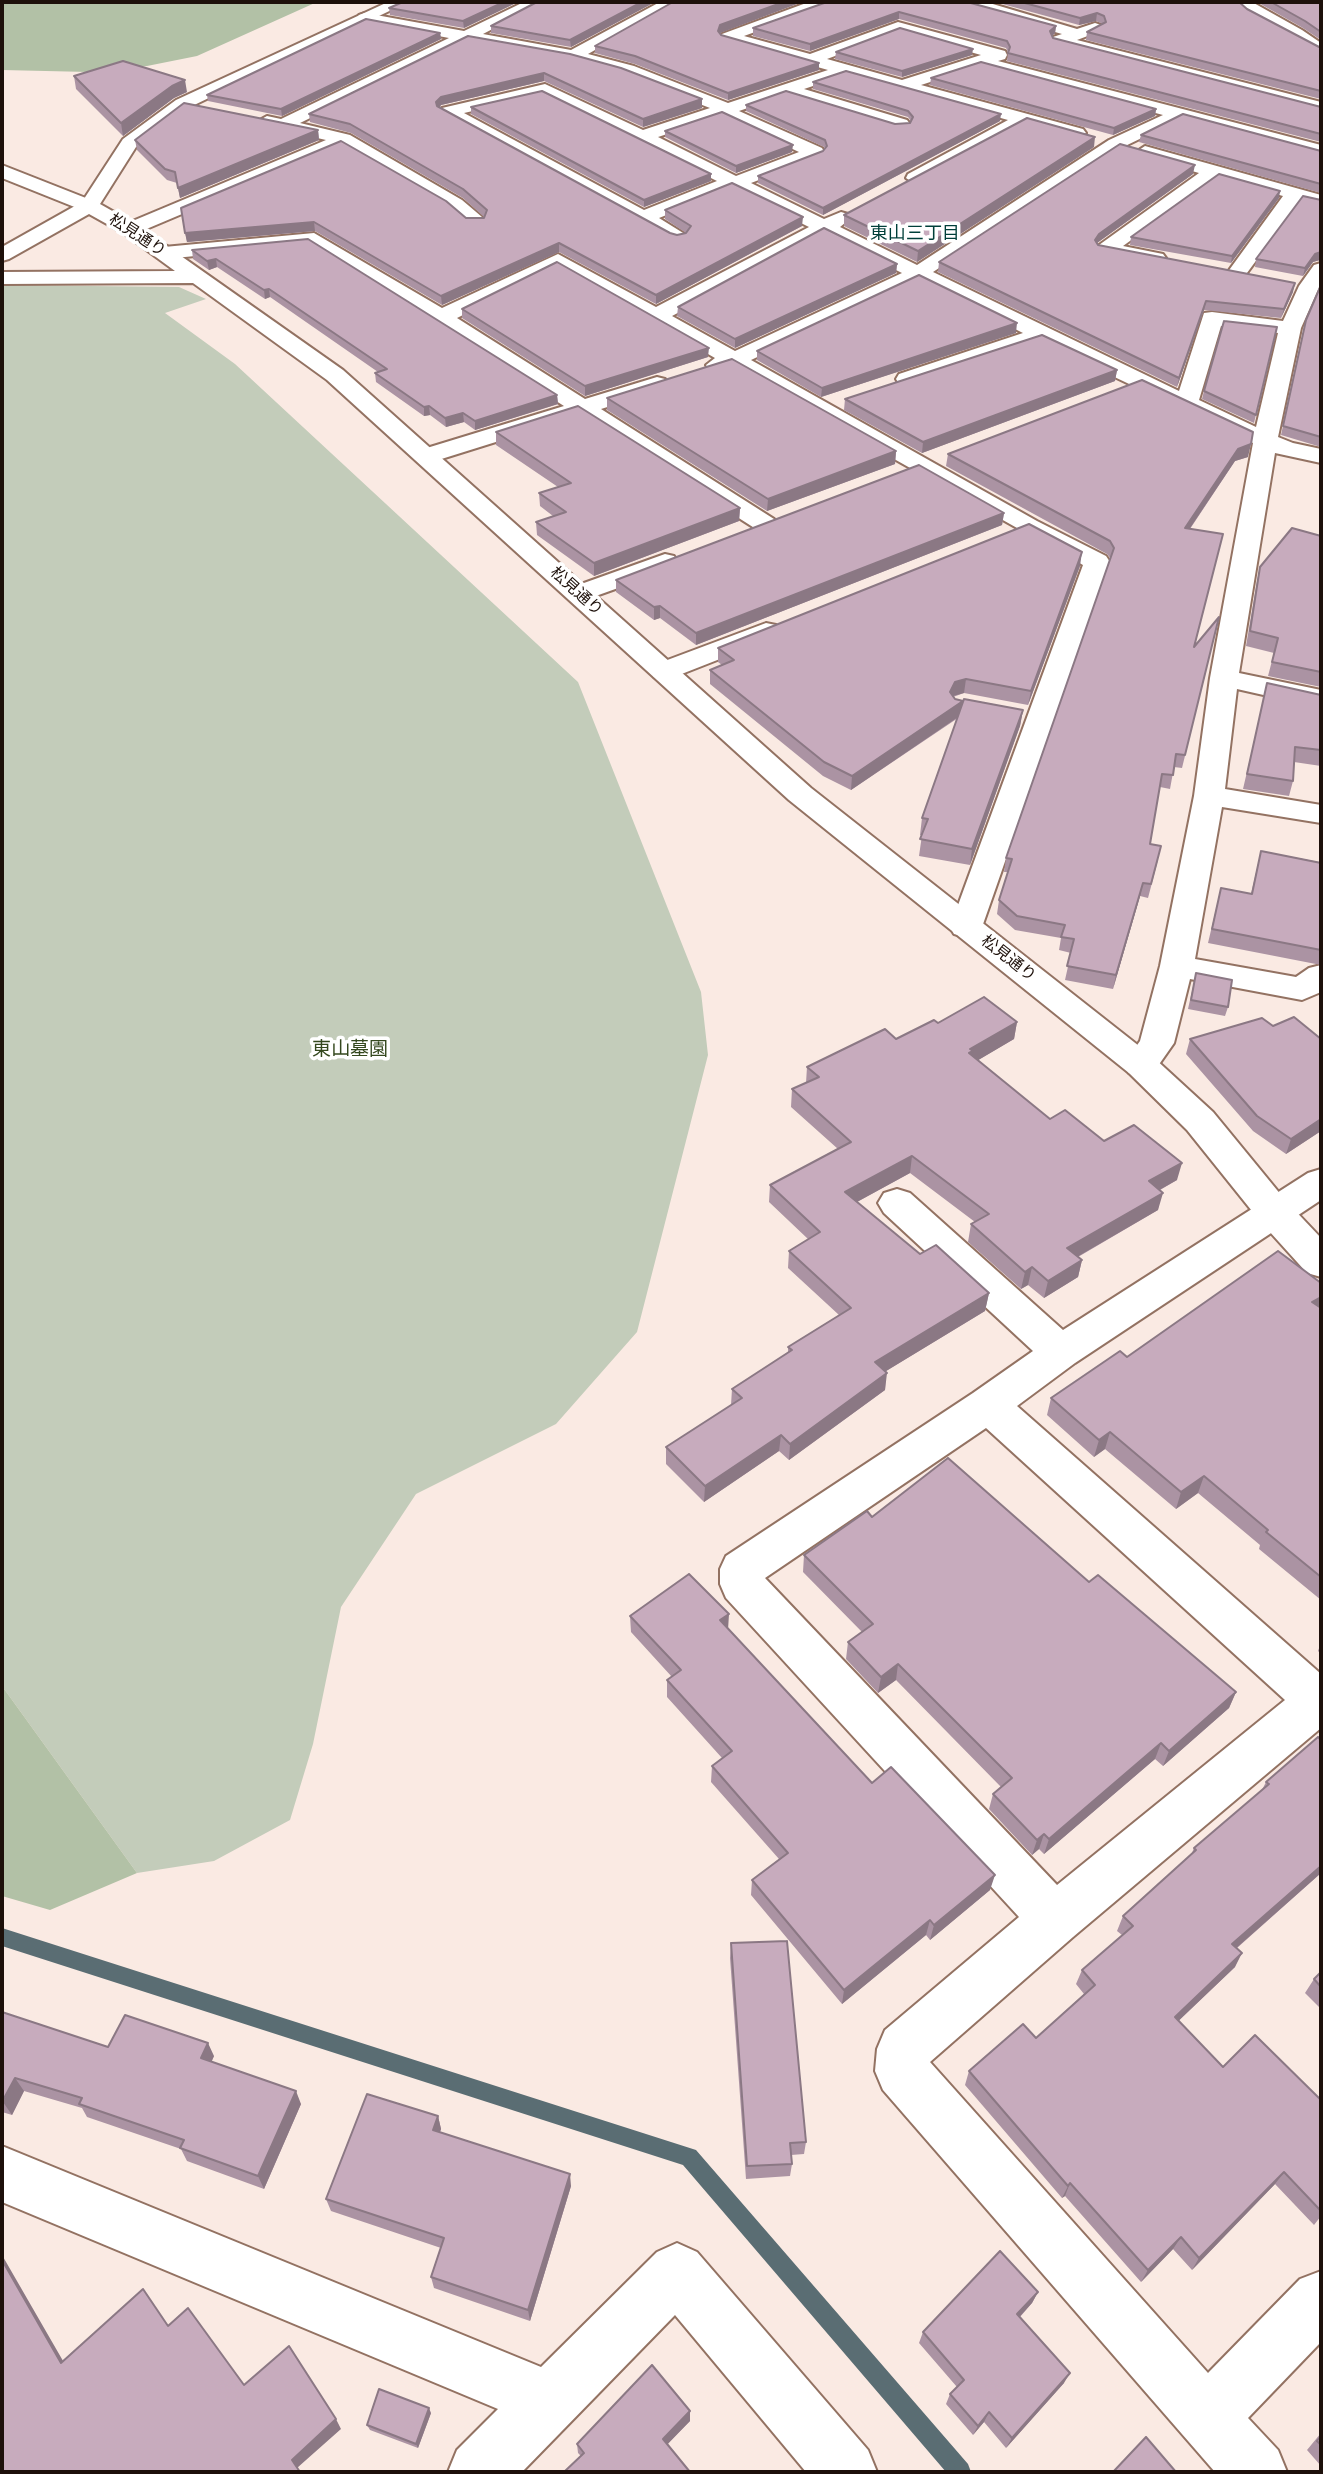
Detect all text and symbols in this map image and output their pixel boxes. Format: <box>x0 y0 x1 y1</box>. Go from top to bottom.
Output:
street label: 松見通り <box>105 211 169 261</box>
district label: 東山三丁目 <box>870 224 960 246</box>
street label: 松見通り <box>546 563 606 621</box>
street label: 松見通り <box>977 932 1039 986</box>
park label: 東山墓園 <box>312 1039 388 1061</box>

